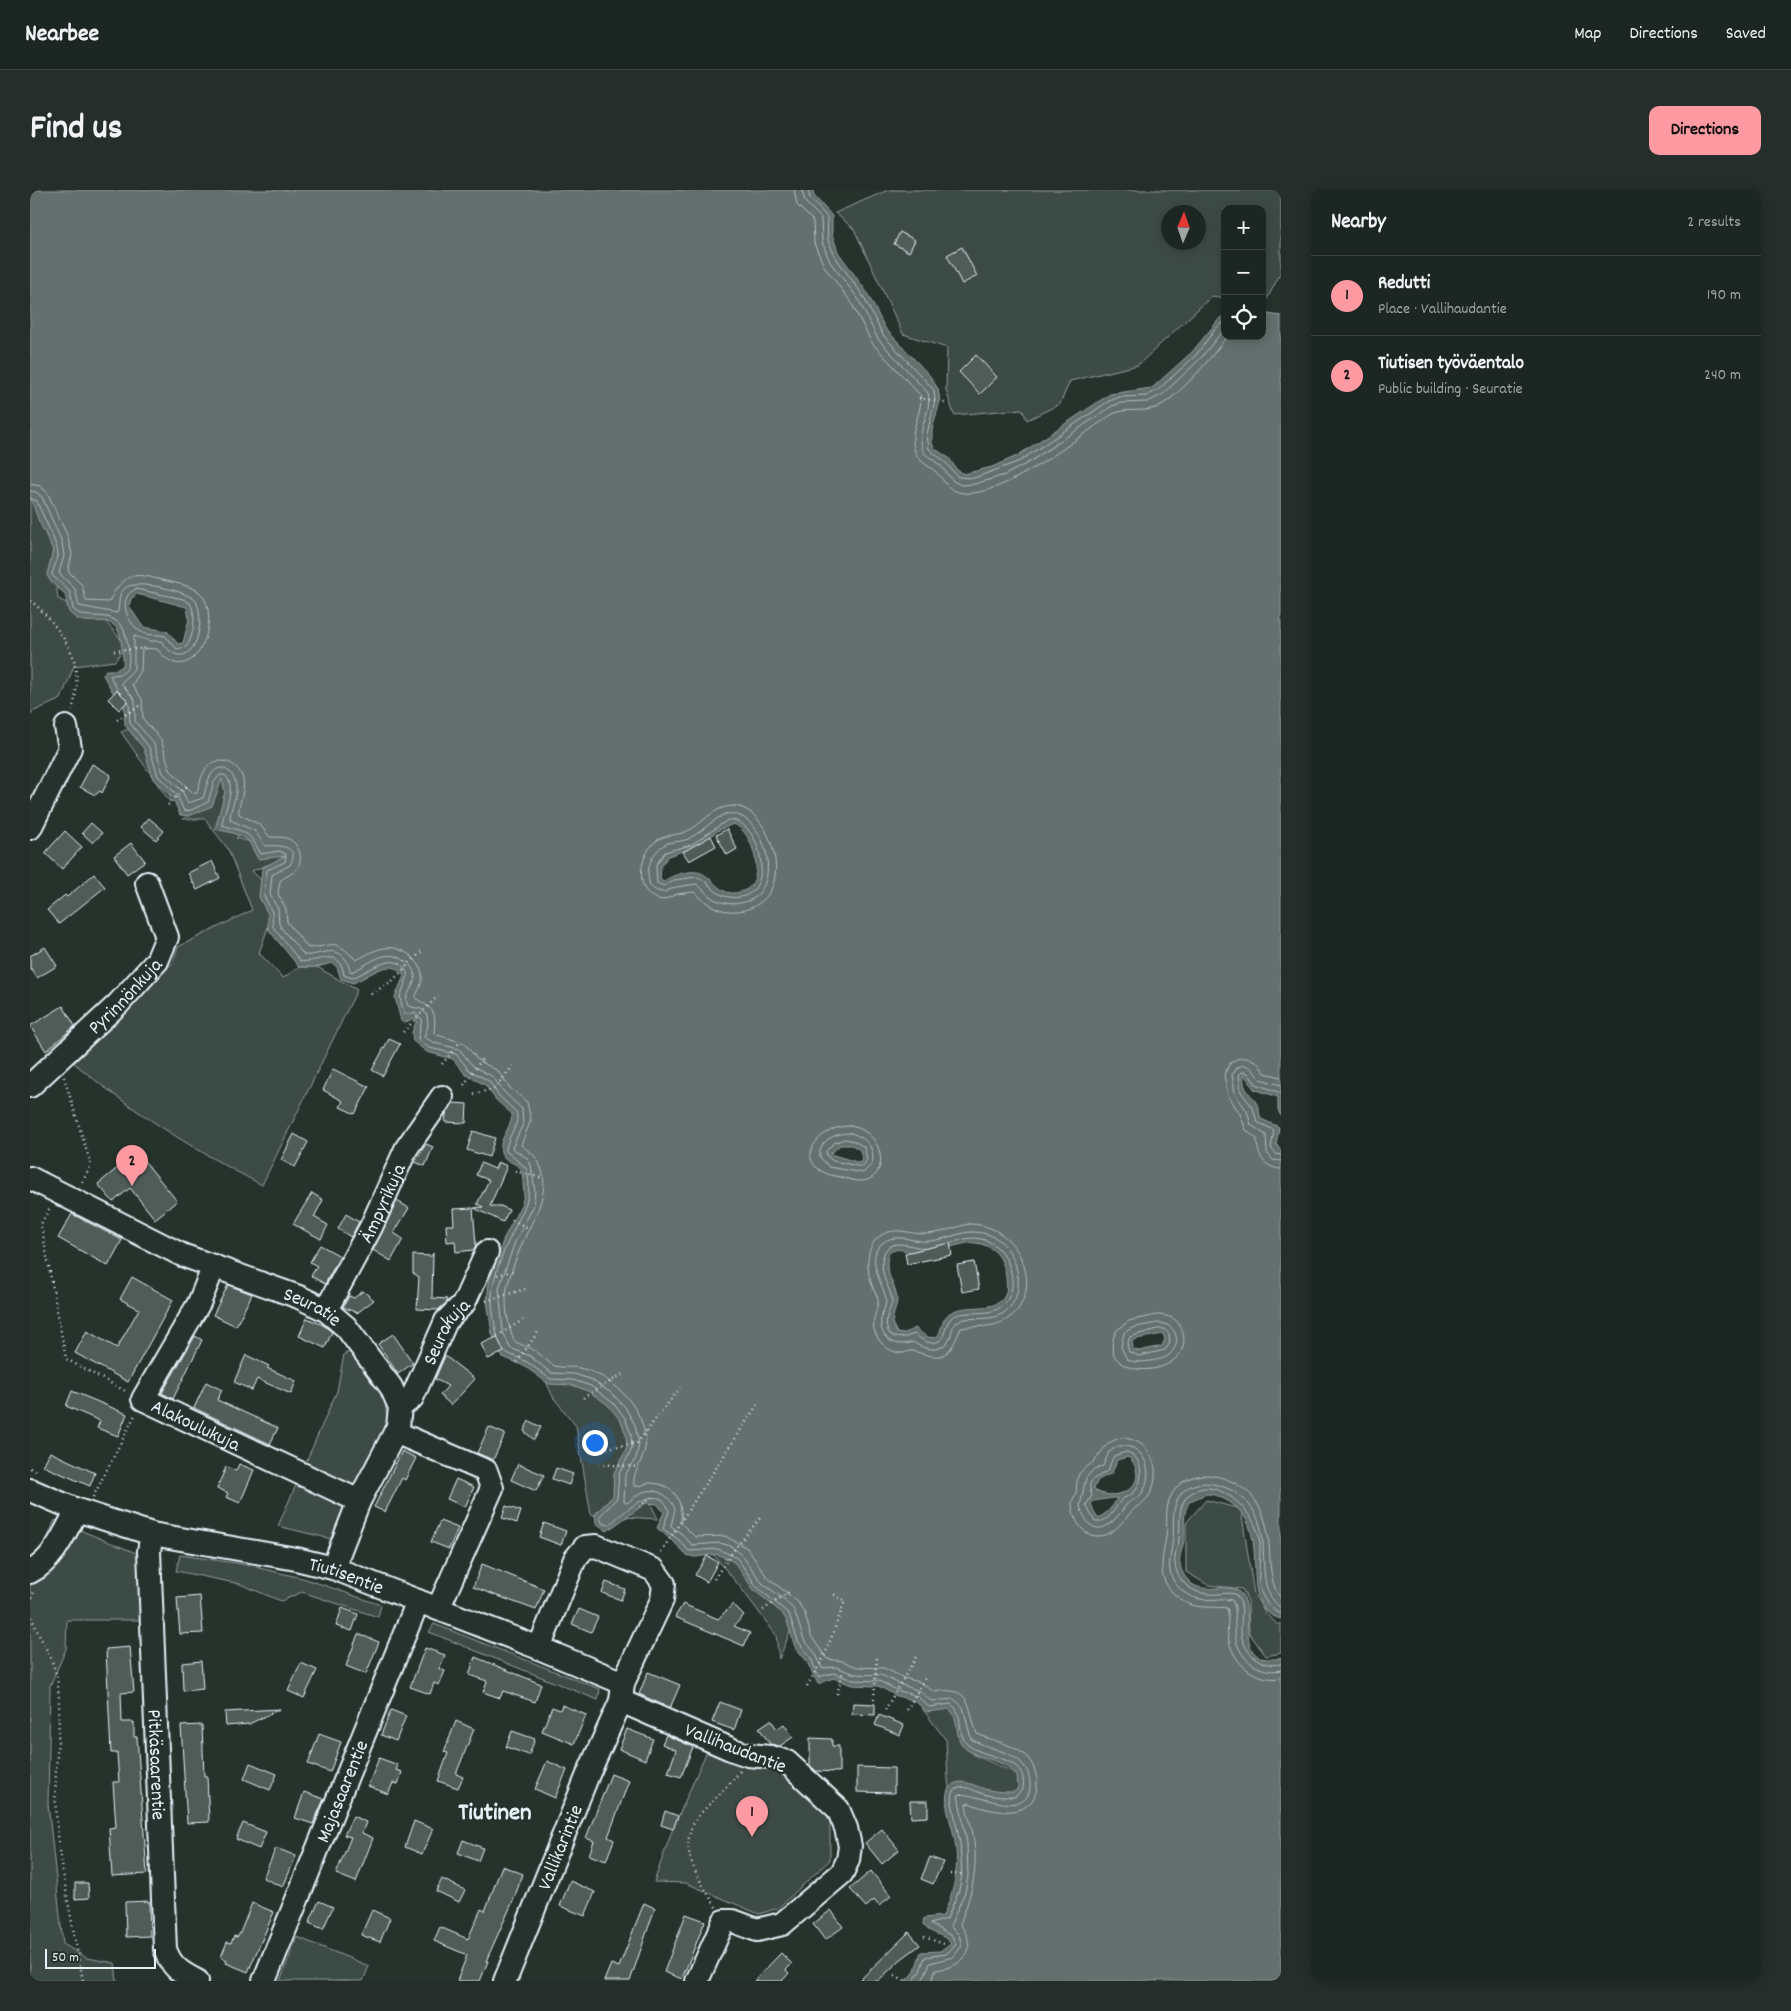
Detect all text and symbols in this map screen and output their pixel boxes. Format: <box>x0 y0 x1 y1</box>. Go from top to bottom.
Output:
text: Nearbee <box>25 18 99 52</box>
text: Map <box>1574 22 1601 47</box>
text: Directions <box>1629 22 1698 47</box>
text: Saved <box>1726 22 1766 47</box>
text: Find us <box>30 105 122 155</box>
button: Directions <box>1649 106 1761 155</box>
north arrow <box>1161 205 1206 250</box>
map controls <box>1221 205 1266 340</box>
button: + <box>1221 205 1266 250</box>
text: Nearby <box>1331 208 1386 238</box>
text: 2 results <box>1687 211 1741 234</box>
button: − <box>1221 250 1266 295</box>
text: Redutti <box>1378 271 1430 298</box>
text: 1 <box>1345 284 1349 307</box>
text: 190 m <box>1707 284 1741 307</box>
button: locate <box>1221 295 1266 340</box>
text: Place · Vallihaudantie <box>1378 298 1507 321</box>
text: Tiutisen työväentalo <box>1378 351 1524 378</box>
text: 2 <box>1344 364 1351 387</box>
text: 240 m <box>1704 364 1741 387</box>
text: Public building · Seuratie <box>1378 378 1523 401</box>
street label: Pyrinnönkuja <box>83 953 171 1042</box>
pin: 2 <box>116 1145 148 1186</box>
street label: Ämpyrikuja <box>354 1159 415 1249</box>
street label: Seuratie <box>279 1282 347 1335</box>
street label: Seurakuja <box>417 1293 478 1370</box>
street label: Alakoulukuja <box>146 1394 245 1460</box>
your location <box>582 1430 608 1456</box>
street label: Tiutisentie <box>306 1552 387 1603</box>
street label: Pitkäsaarentie <box>138 1709 171 1821</box>
street label: Vallihaudantie <box>680 1718 790 1782</box>
street label: Majasaarentie <box>310 1737 377 1848</box>
district label: Tiutinen <box>458 1796 532 1832</box>
pin: 1 <box>736 1796 768 1837</box>
street label: Vallikarintie <box>532 1801 592 1895</box>
scale bar <box>45 1946 156 1969</box>
text: 50 m <box>52 1948 79 1968</box>

